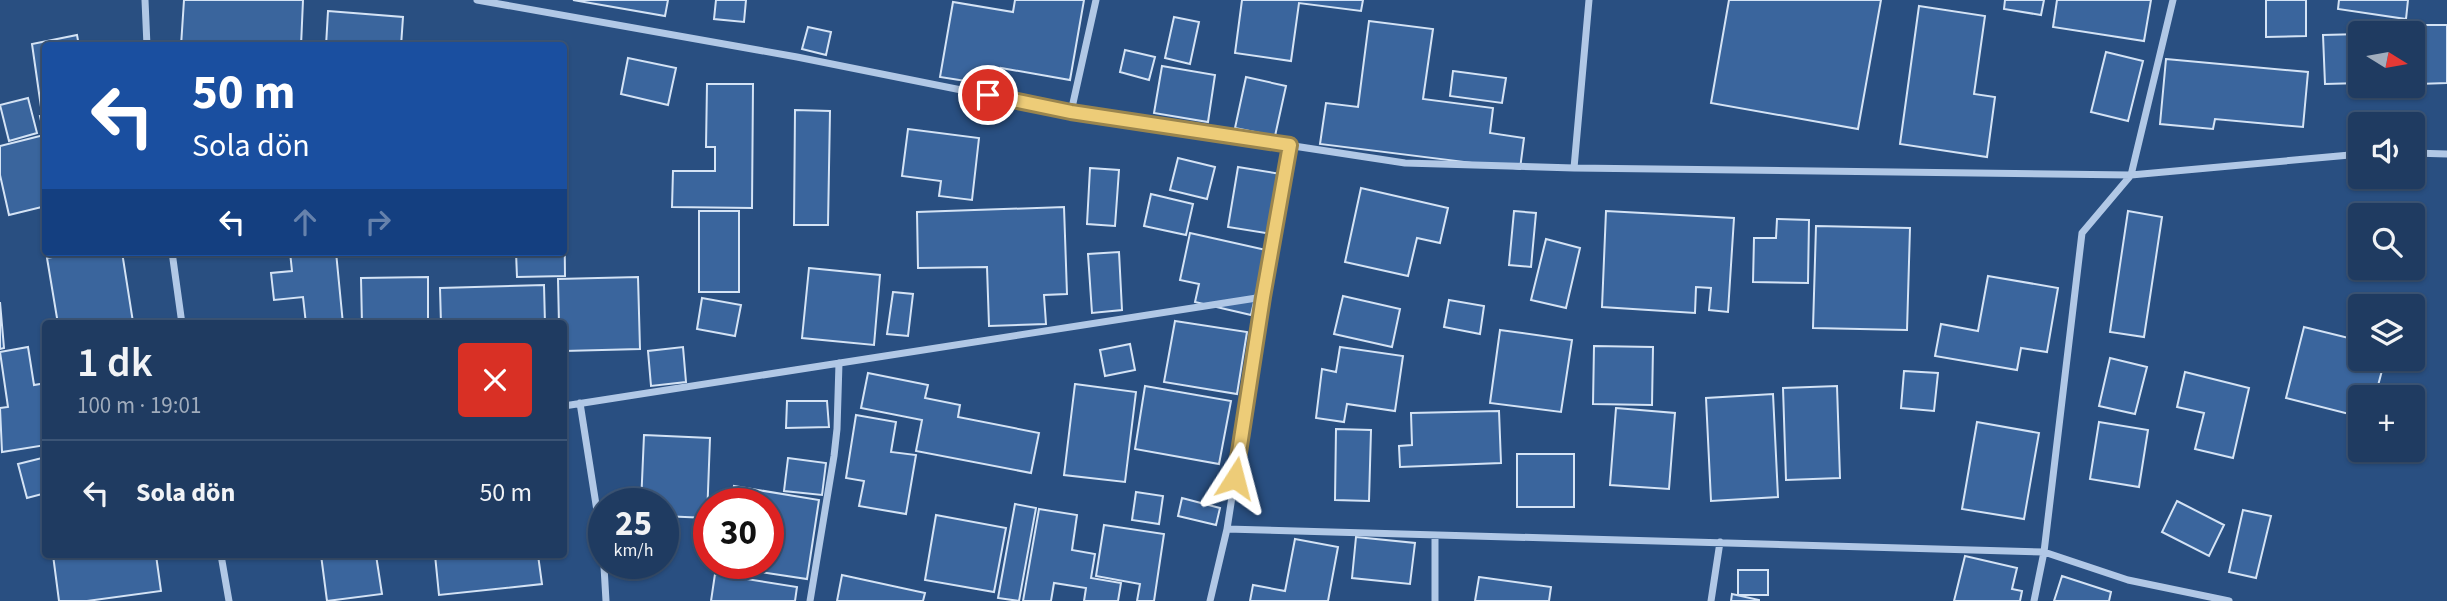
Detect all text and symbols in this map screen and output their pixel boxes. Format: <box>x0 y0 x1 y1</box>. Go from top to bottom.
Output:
north arrow <box>2348 21 2426 98</box>
map controls <box>2348 21 2425 462</box>
text: 50 m <box>192 58 296 128</box>
pin <box>958 65 1018 125</box>
icon: left <box>77 70 168 161</box>
icon: arrive <box>969 76 1007 114</box>
button: sound <box>2348 112 2425 189</box>
text: Sola dön <box>192 123 310 169</box>
icon: left <box>213 203 251 241</box>
icon: ahead <box>286 203 324 241</box>
icon: right <box>359 203 397 241</box>
button: search <box>2348 203 2425 280</box>
button: layers <box>2348 294 2425 371</box>
text: 1 dk <box>77 333 153 393</box>
button: close <box>458 343 532 417</box>
button: + <box>2348 385 2425 462</box>
text: 100 m · 19:01 <box>77 389 201 422</box>
position arrow <box>1198 441 1272 515</box>
icon: left <box>77 474 115 512</box>
text: Sola dön <box>136 474 235 511</box>
text: 50 m <box>479 474 532 511</box>
speed limit sign: 30 <box>693 488 784 579</box>
text: 25 <box>615 499 652 549</box>
text: km/h <box>614 538 653 563</box>

